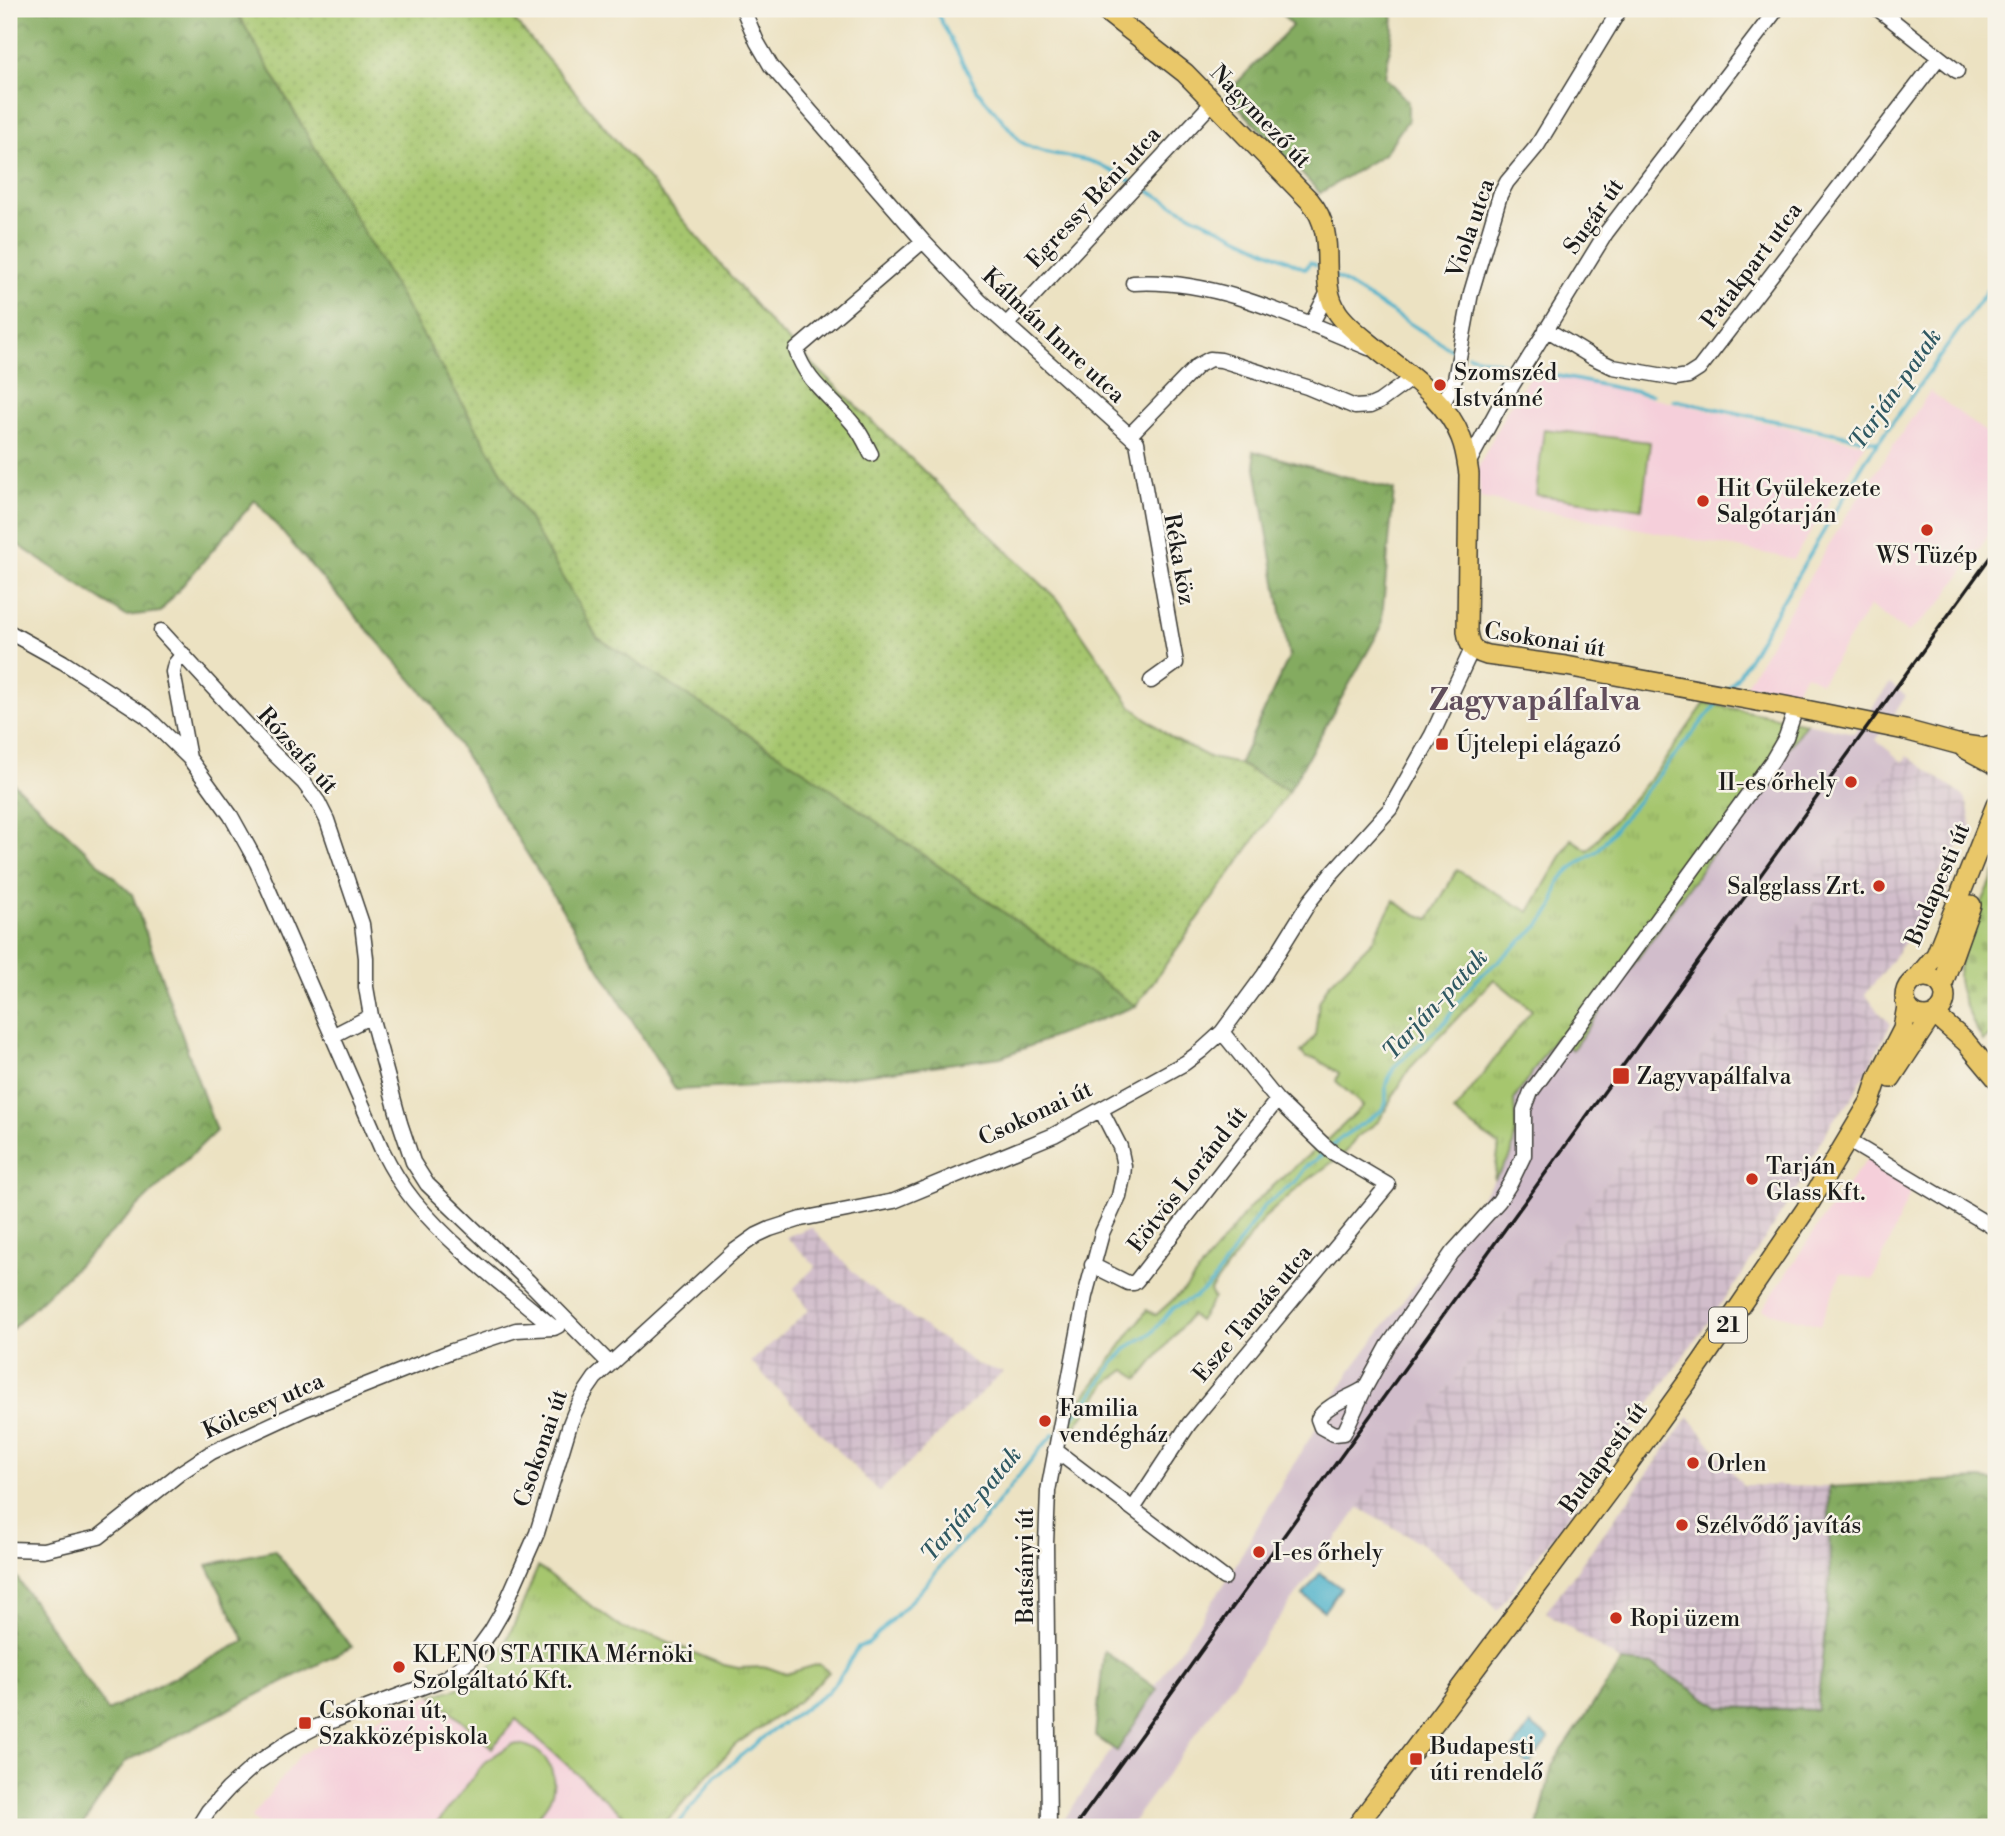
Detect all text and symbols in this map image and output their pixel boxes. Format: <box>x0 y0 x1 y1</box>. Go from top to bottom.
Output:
street label: Nagymező út <box>1204 59 1317 174</box>
street label: Egressy Béni utca <box>1021 120 1167 275</box>
street label: Sugár út <box>1558 173 1630 260</box>
street label: Viola utca <box>1441 175 1501 283</box>
street label: Patakpart utca <box>1695 197 1809 334</box>
street label: Kálmán Imre utca <box>976 262 1131 409</box>
water label: Tarján-patak <box>1843 323 1949 456</box>
place label: Szomszéd Istvánné <box>1454 359 1557 413</box>
marker: Szomszéd Istvánné <box>1432 377 1448 393</box>
place label: Hit Gyülekezete Salgótarján <box>1717 475 1881 529</box>
marker: Hit Gyülekezete Salgótarján <box>1695 493 1711 509</box>
street label: Réka köz <box>1157 511 1201 607</box>
marker: WS Tüzép <box>1919 522 1935 538</box>
place label: WS Tüzép <box>1875 542 1978 570</box>
street label: Csokonai út <box>1482 617 1607 663</box>
district label: Zagyvapálfalva <box>1430 682 1641 720</box>
street label: Rózsafa út <box>251 701 344 800</box>
place label: Újtelepi elágazó <box>1456 728 1621 759</box>
marker: Újtelepi elágazó <box>1434 736 1450 752</box>
place label: II-es őrhely <box>1718 769 1838 797</box>
marker: II-es őrhely <box>1843 774 1859 790</box>
street label: Budapesti út <box>1899 819 1976 951</box>
place label: Salgglass Zrt. <box>1727 873 1865 901</box>
marker: Salgglass Zrt. <box>1871 878 1887 894</box>
water label: Tarján-patak <box>1377 943 1495 1067</box>
place label: Zagyvapálfalva <box>1637 1063 1792 1091</box>
marker: Zagyvapálfalva <box>1611 1066 1631 1086</box>
street label: Csokonai út <box>974 1075 1097 1152</box>
street label: Eötvös Loránd út <box>1122 1101 1254 1258</box>
place label: Tarján Glass Kft. <box>1766 1153 1866 1207</box>
marker: Tarján Glass Kft. <box>1744 1171 1760 1187</box>
street label: Esze Tamás utca <box>1187 1239 1319 1388</box>
road number: 21 <box>1709 1308 1747 1342</box>
street label: Kölcsey utca <box>198 1367 329 1445</box>
street label: Csokonai út <box>508 1386 574 1511</box>
place label: Familia vendégház <box>1058 1395 1168 1449</box>
street label: Budapesti út <box>1553 1396 1654 1520</box>
marker: Familia vendégház <box>1037 1413 1053 1429</box>
water label: Tarján-patak <box>915 1441 1029 1568</box>
place label: Orlen <box>1707 1450 1767 1478</box>
marker: Orlen <box>1685 1455 1701 1471</box>
street label: Batsányi út <box>1012 1508 1040 1625</box>
place label: Szélvődő javítás <box>1696 1512 1861 1540</box>
marker: Szélvődő javítás <box>1674 1517 1690 1533</box>
place label: I-es őrhely <box>1273 1539 1384 1567</box>
marker: I-es őrhely <box>1251 1544 1267 1560</box>
place label: Ropi üzem <box>1630 1605 1740 1633</box>
marker: Ropi üzem <box>1608 1610 1624 1626</box>
place label: KLENO STATIKA Mérnöki Szolgáltató Kft. <box>413 1641 694 1695</box>
marker: KLENO STATIKA Mérnöki Szolgáltató Kft. <box>391 1659 407 1675</box>
place label: Csokonai út, Szakközépiskola <box>319 1697 489 1751</box>
marker: Csokonai út, Szakközépiskola <box>297 1715 313 1731</box>
place label: Budapesti úti rendelő <box>1429 1733 1543 1787</box>
marker: Budapesti úti rendelő <box>1408 1751 1424 1767</box>

